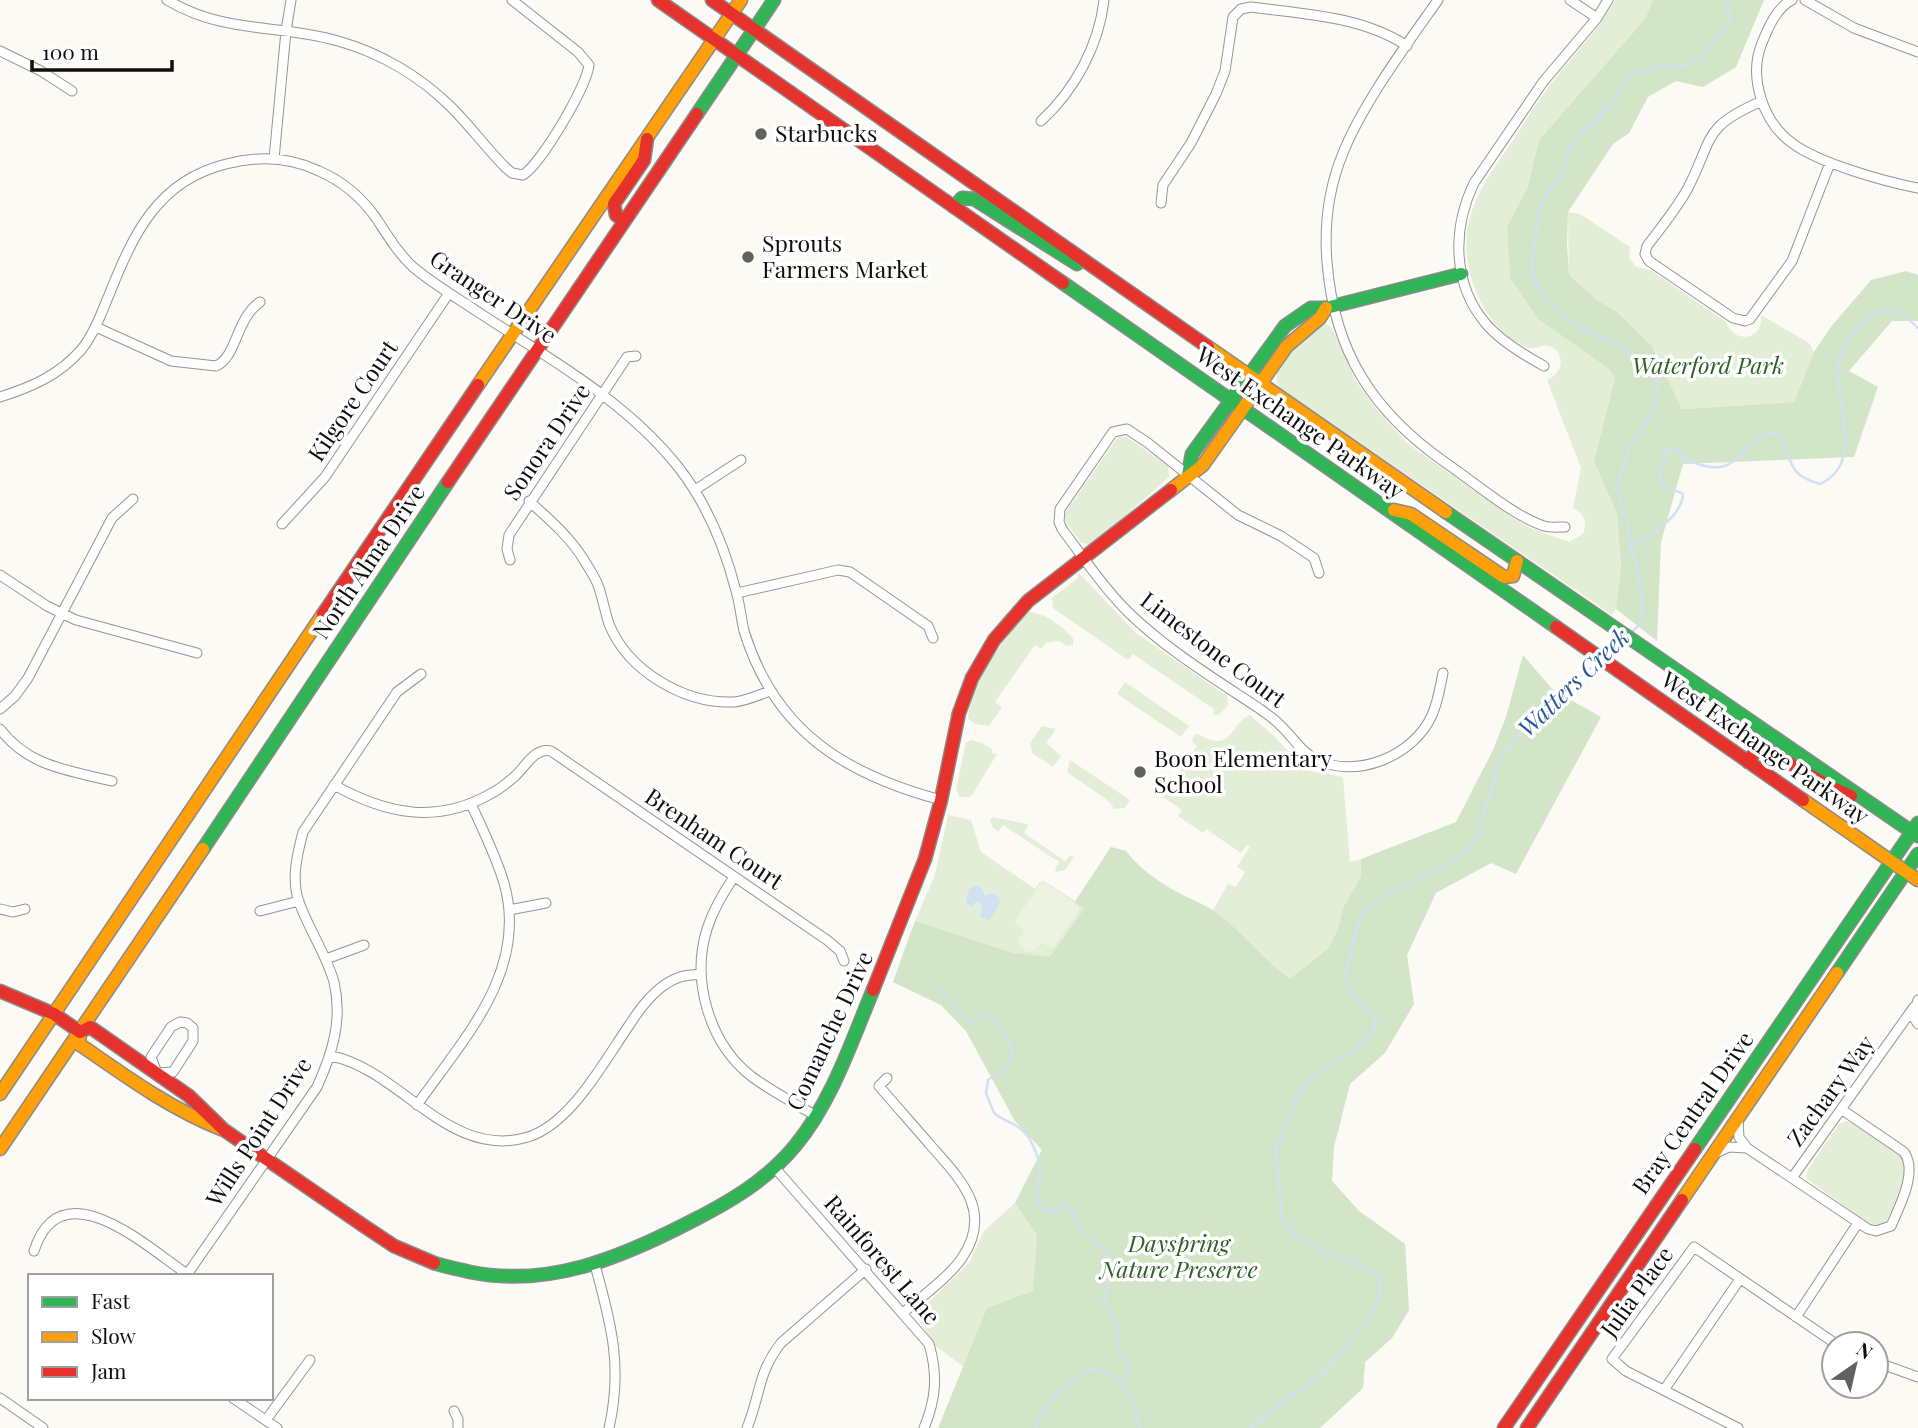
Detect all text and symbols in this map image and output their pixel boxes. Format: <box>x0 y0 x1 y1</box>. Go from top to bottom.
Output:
scale bar <box>32 28 172 72</box>
text: 100 m <box>42 37 99 65</box>
place label: Starbucks <box>775 117 877 148</box>
marker: Starbucks <box>753 126 769 142</box>
place label: Sprouts Farmers Market <box>762 227 929 284</box>
street label: Granger Drive <box>424 242 563 350</box>
marker: Sprouts Farmers Market <box>740 249 756 265</box>
street label: Kilgore Court <box>300 333 404 467</box>
street label: West Exchange Parkway <box>1190 338 1411 505</box>
park label: Waterford Park <box>1632 349 1784 380</box>
street label: Sonora Drive <box>495 377 596 506</box>
street label: North Alma Drive <box>305 478 431 644</box>
street label: Limestone Court <box>1135 584 1294 714</box>
water label: Watters Creek <box>1510 620 1635 743</box>
street label: West Exchange Parkway <box>1655 663 1876 830</box>
place label: Boon Elementary School <box>1154 742 1333 799</box>
marker: Boon Elementary School <box>1132 764 1148 780</box>
street label: Brenham Court <box>640 780 791 896</box>
street label: Comanche Drive <box>778 946 879 1115</box>
street label: Bray Central Drive <box>1624 1025 1760 1200</box>
street label: Zachary Way <box>1779 1028 1881 1152</box>
street label: Wills Point Drive <box>197 1051 318 1213</box>
street label: Rainforest Lane <box>818 1188 948 1330</box>
park label: Dayspring Nature Preserve <box>1098 1227 1258 1284</box>
street label: Julia Place <box>1592 1240 1679 1343</box>
legend <box>28 1274 273 1400</box>
text: Fast <box>91 1286 130 1314</box>
text: Slow <box>91 1321 136 1349</box>
north arrow <box>1820 1330 1890 1400</box>
text: N <box>1852 1335 1878 1365</box>
text: Jam <box>90 1356 127 1384</box>

